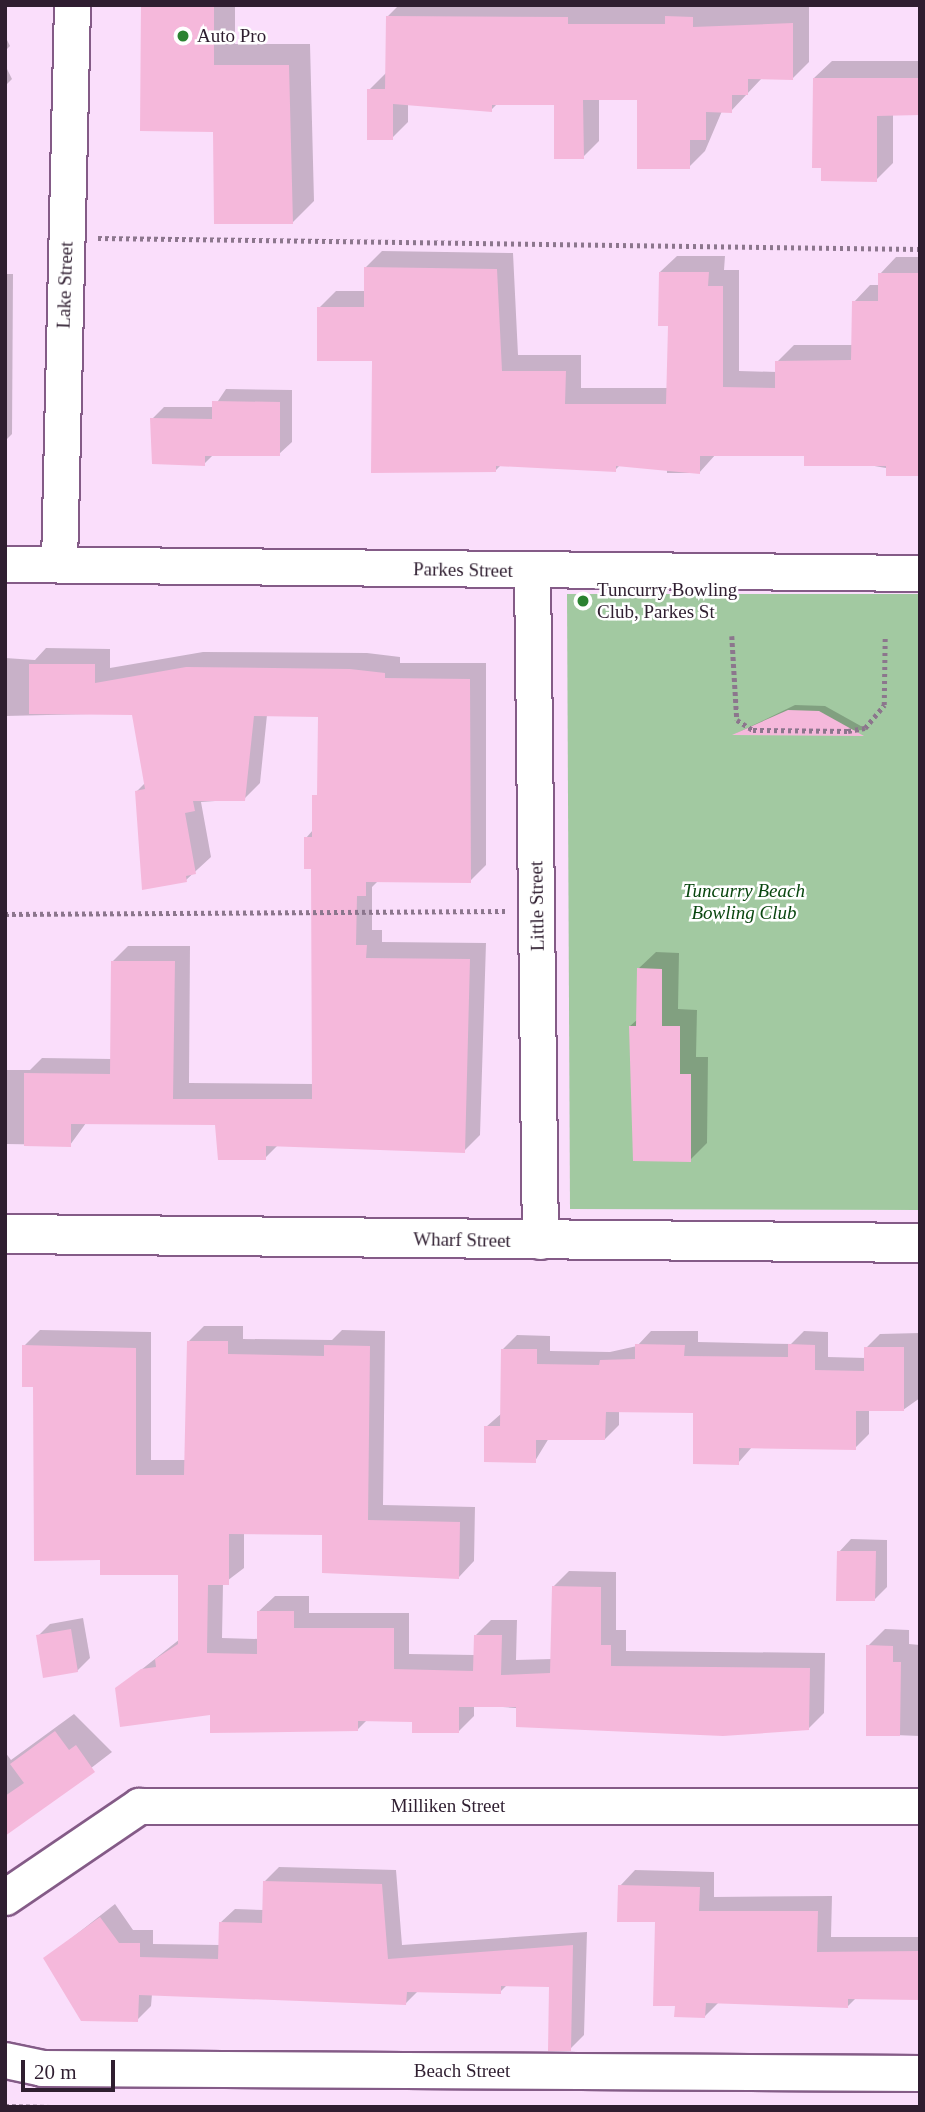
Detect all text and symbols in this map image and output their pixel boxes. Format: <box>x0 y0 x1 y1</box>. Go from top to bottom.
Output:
place label: Auto Pro <box>197 25 266 47</box>
marker: Auto Pro <box>175 28 191 44</box>
street label: Lake Street <box>52 241 78 329</box>
street label: Parkes Street <box>413 558 513 582</box>
place label: Tuncurry Bowling Club, Parkes St <box>597 579 737 623</box>
marker: Tuncurry Bowling Club, Parkes St <box>575 593 591 609</box>
street label: Little Street <box>525 861 549 951</box>
park label: Tuncurry Beach Bowling Club <box>683 880 805 924</box>
street label: Wharf Street <box>413 1228 511 1252</box>
street label: Milliken Street <box>391 1795 505 1817</box>
scale bar <box>24 2046 119 2090</box>
text: 20 m <box>34 2060 77 2084</box>
street label: Beach Street <box>414 2060 510 2082</box>

